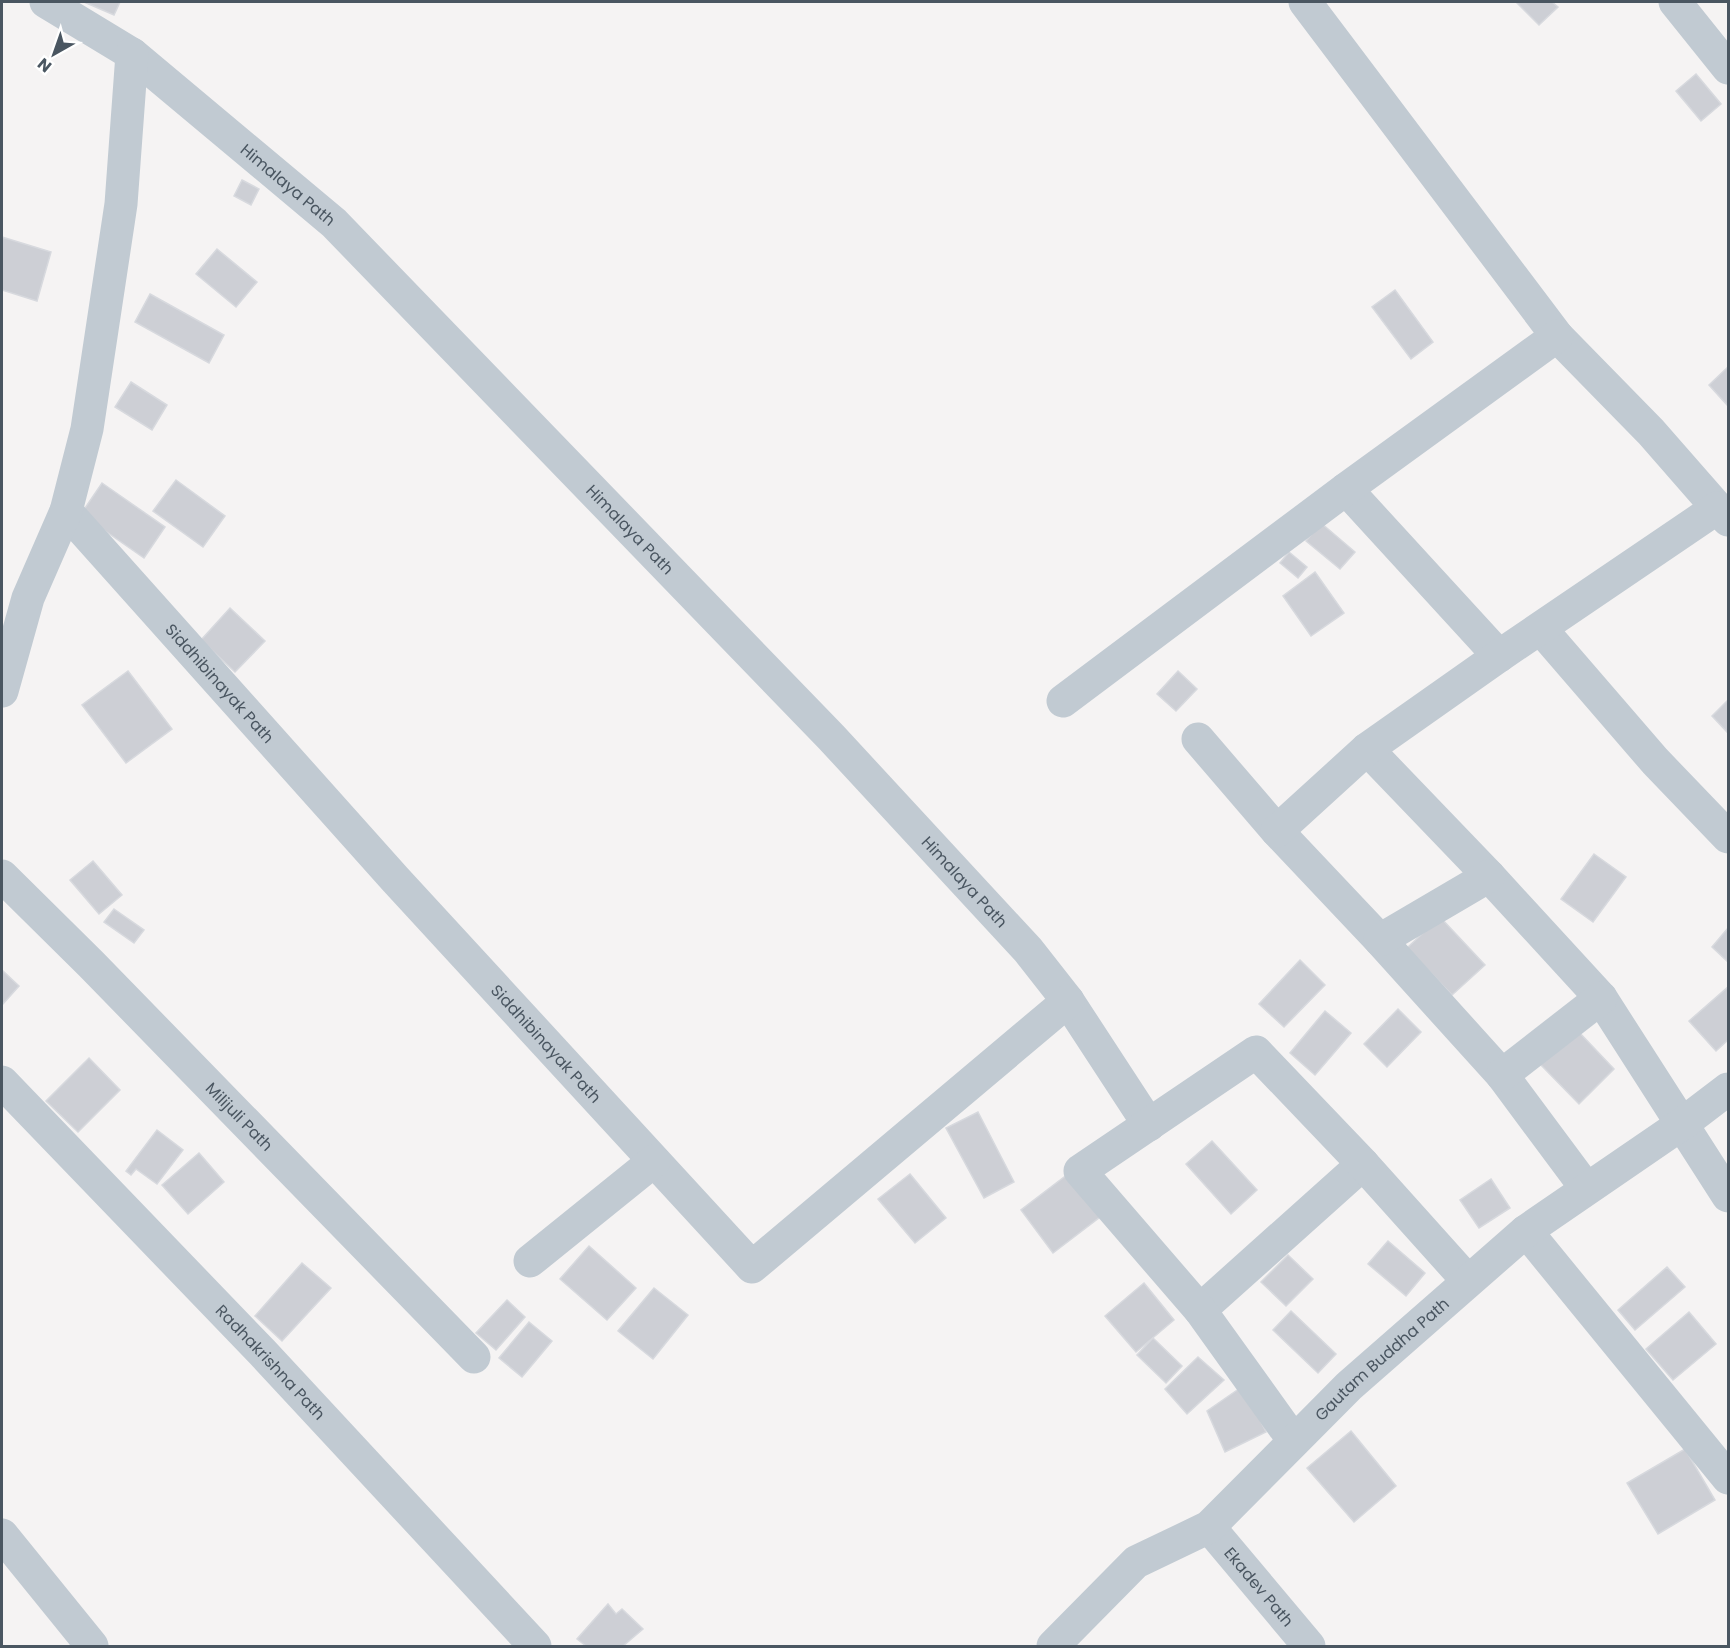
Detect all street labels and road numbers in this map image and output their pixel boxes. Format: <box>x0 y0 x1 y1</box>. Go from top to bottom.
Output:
street label: Himalaya Path <box>236 138 340 231</box>
street label: Himalaya Path <box>581 479 679 580</box>
street label: Siddhibinayak Path <box>160 618 280 748</box>
street label: Himalaya Path <box>917 831 1013 933</box>
street label: Siddhibinayak Path <box>486 979 607 1108</box>
street label: Milijuli Path <box>201 1077 279 1156</box>
street label: Gautam Buddha Path <box>1309 1292 1454 1426</box>
street label: Radhakrishna Path <box>211 1299 331 1425</box>
street label: Ekadev Path <box>1219 1542 1299 1631</box>

